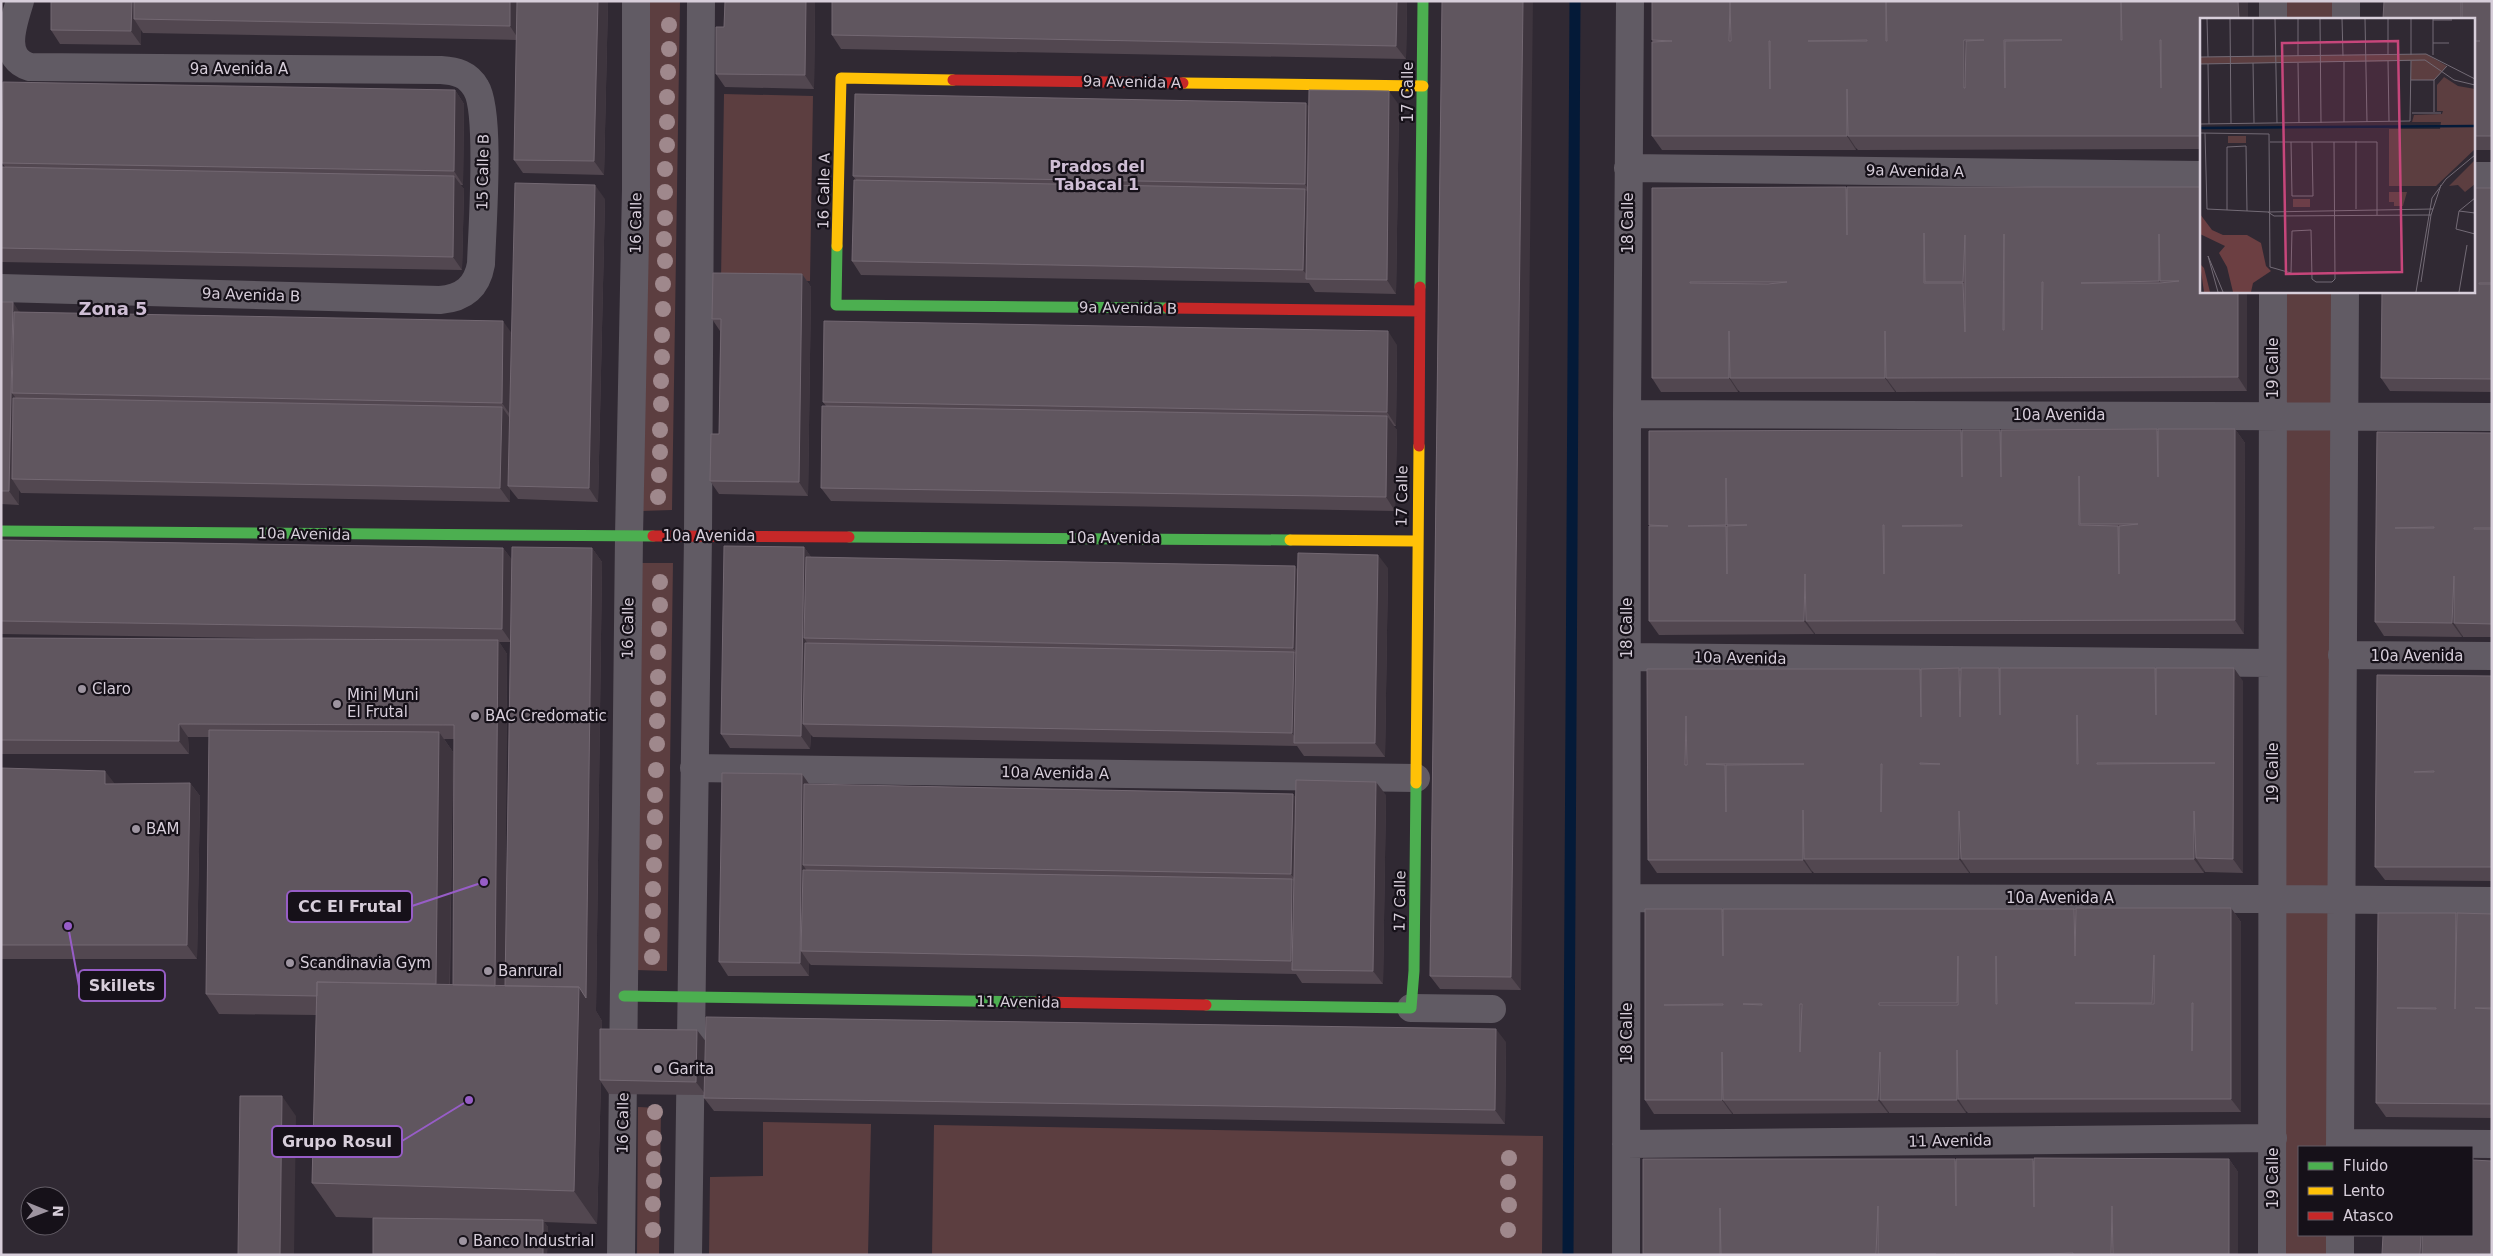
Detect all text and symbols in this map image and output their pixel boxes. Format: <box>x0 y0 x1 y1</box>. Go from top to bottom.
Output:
inset map <box>2200 18 2476 292</box>
street label: 9a Avenida A <box>190 60 289 78</box>
street label: 17 Calle <box>1399 61 1417 123</box>
street label: 9a Avenida A <box>1083 72 1182 92</box>
street label: 15 Calle B <box>473 134 493 210</box>
street label: 16 Calle A <box>814 152 834 229</box>
district label: Prados del Tabacal 1 <box>1049 157 1145 194</box>
street label: 9a Avenida A <box>1866 161 1965 181</box>
street label: 16 Calle <box>626 192 646 254</box>
street label: 18 Calle <box>1619 192 1637 254</box>
street label: 9a Avenida B <box>201 284 301 306</box>
district label: Zona 5 <box>78 298 148 319</box>
street label: 9a Avenida B <box>1079 298 1177 318</box>
street label: 19 Calle <box>2264 337 2282 399</box>
street label: 10a Avenida <box>2013 406 2105 424</box>
street label: 17 Calle <box>1392 465 1412 527</box>
street label: 10a Avenida <box>257 524 351 544</box>
street label: 10a Avenida <box>663 527 755 545</box>
street label: 10a Avenida <box>1068 529 1160 547</box>
street label: 16 Calle <box>618 597 638 659</box>
street label: 18 Calle <box>1618 597 1636 659</box>
street label: 10a Avenida <box>2371 647 2463 665</box>
street label: 10a Avenida <box>1693 648 1787 668</box>
place label: Claro <box>92 680 131 698</box>
marker: Claro <box>76 683 88 695</box>
place label: Mini Muni El Frutal <box>347 686 419 721</box>
marker: Mini Muni El Frutal <box>331 698 343 710</box>
place label: BAC Credomatic <box>485 707 607 725</box>
marker: BAC Credomatic <box>469 710 481 722</box>
street label: 19 Calle <box>2264 742 2282 804</box>
street label: 10a Avenida A <box>1001 763 1110 783</box>
place label: BAM <box>146 820 180 838</box>
marker: BAM <box>130 823 142 835</box>
street label: 17 Calle <box>1390 870 1410 932</box>
street label: 10a Avenida A <box>2006 889 2115 907</box>
callout: CC El Frutal <box>287 891 412 922</box>
text: CC El Frutal <box>298 897 402 916</box>
place label: Scandinavia Gym <box>300 954 431 972</box>
marker: Scandinavia Gym <box>284 957 296 969</box>
place label: Banrural <box>498 962 562 980</box>
marker: Banrural <box>482 965 494 977</box>
callout: Skillets <box>79 970 165 1001</box>
text: Skillets <box>89 976 155 995</box>
street label: 11 Avenida <box>976 992 1060 1012</box>
street label: 18 Calle <box>1618 1002 1636 1064</box>
place label: Garita <box>668 1060 714 1078</box>
marker: Garita <box>652 1063 664 1075</box>
street label: 16 Calle <box>613 1092 633 1154</box>
callout: Grupo Rosul <box>272 1126 402 1157</box>
street label: 11 Avenida <box>1908 1131 1992 1151</box>
text: Grupo Rosul <box>282 1132 392 1151</box>
legend <box>2298 1146 2473 1236</box>
street label: 19 Calle <box>2264 1147 2282 1209</box>
text: Fluido <box>2343 1157 2388 1175</box>
text: Lento <box>2343 1182 2385 1200</box>
north arrow <box>20 1186 70 1236</box>
text: N <box>50 1205 66 1217</box>
text: Atasco <box>2343 1207 2393 1225</box>
place label: Banco Industrial <box>473 1232 595 1250</box>
marker: Banco Industrial <box>457 1235 469 1247</box>

